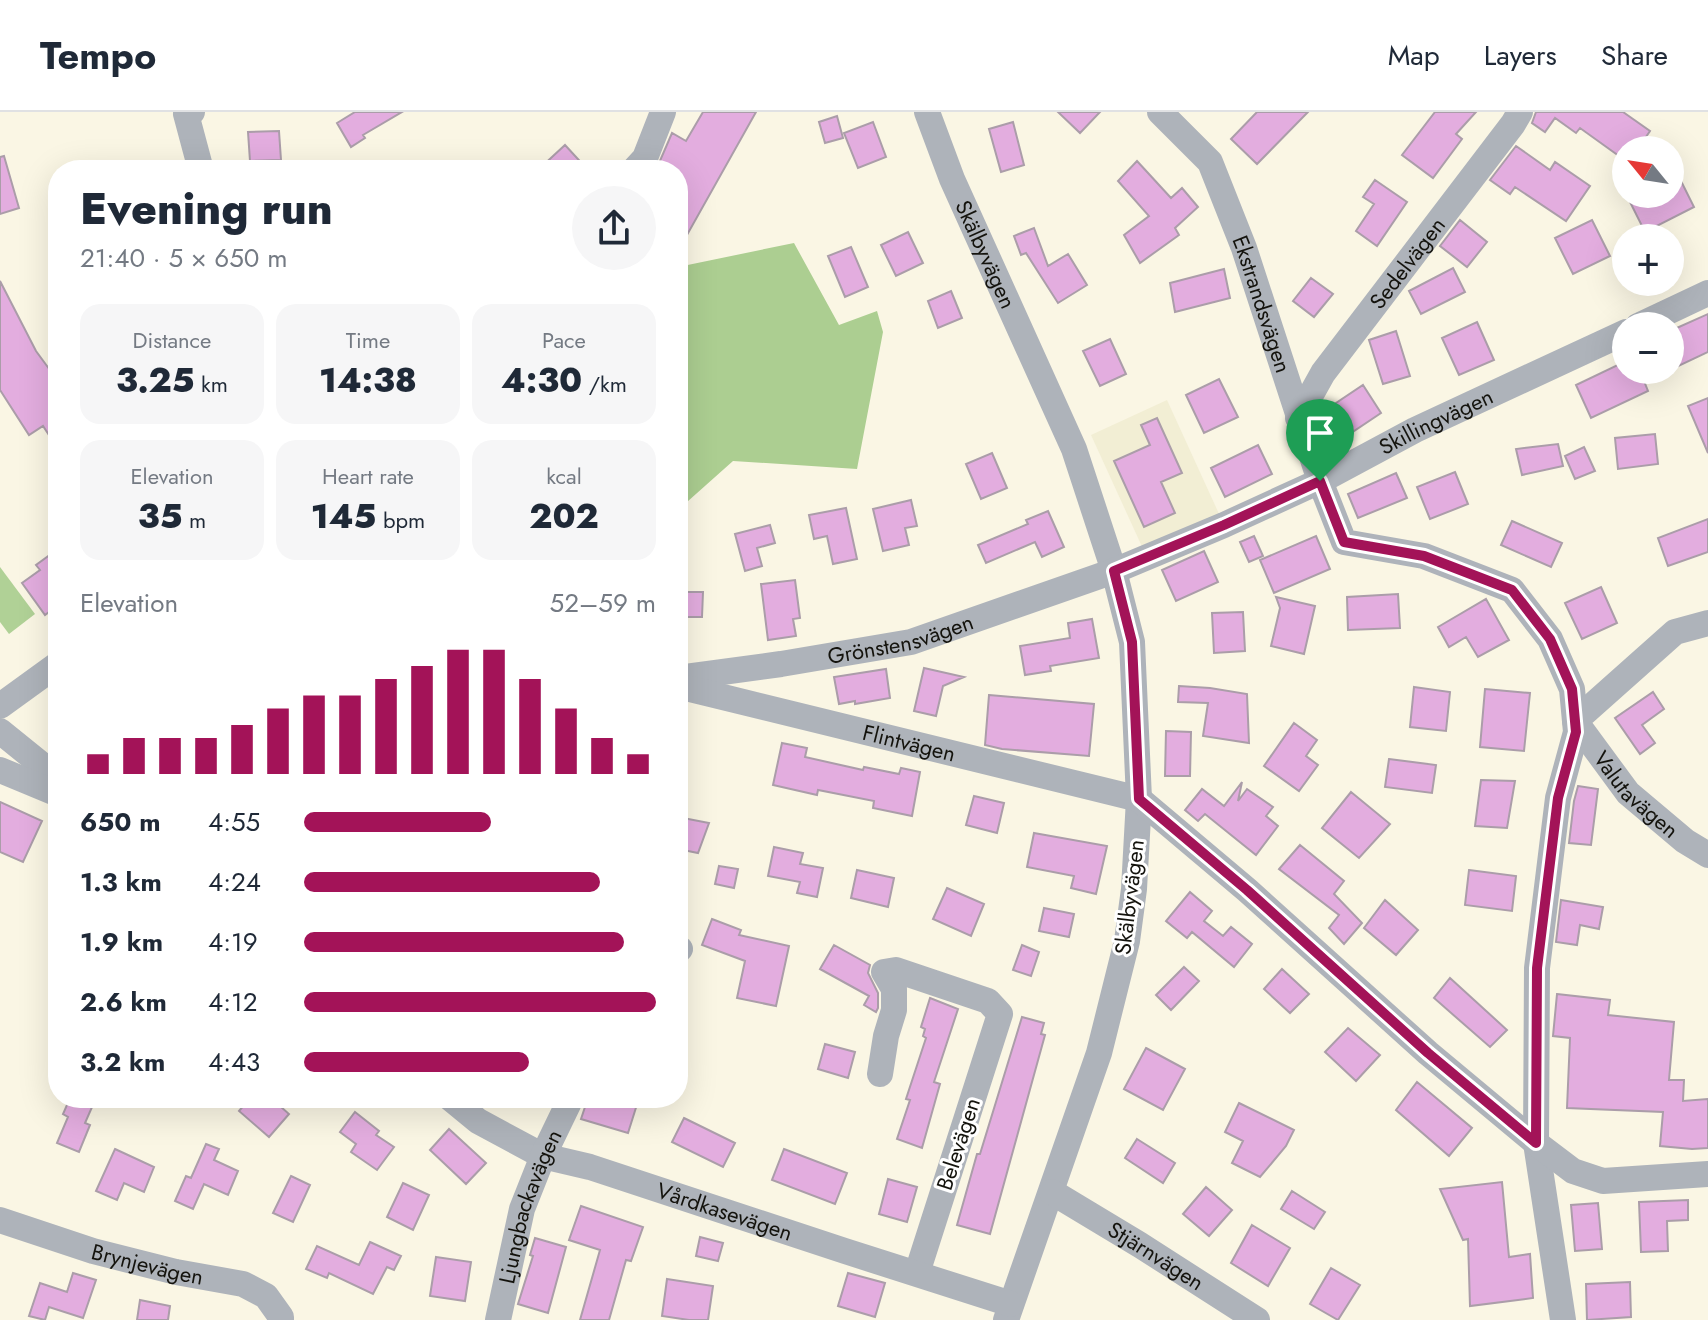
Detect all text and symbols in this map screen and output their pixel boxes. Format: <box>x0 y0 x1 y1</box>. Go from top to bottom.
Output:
text: Tempo <box>40 28 156 83</box>
text: Map <box>1388 35 1440 76</box>
text: Layers <box>1484 35 1557 76</box>
text: Share <box>1601 35 1668 76</box>
north arrow <box>1612 136 1684 208</box>
map controls <box>1612 136 1684 384</box>
text: Evening run <box>80 177 333 241</box>
button: share <box>572 186 656 270</box>
street label: Skälbyvägen <box>948 195 1024 314</box>
street label: Sedelvägen <box>1362 210 1453 316</box>
button: + <box>1612 224 1684 296</box>
street label: Ekstrandsvägen <box>1224 230 1300 377</box>
text: 21:40 · 5 × 650 m <box>80 239 288 277</box>
button: − <box>1612 312 1684 384</box>
text: Distance <box>133 324 211 356</box>
text: Time <box>346 324 390 356</box>
text: Pace <box>542 324 586 356</box>
text: 3.25 <box>116 356 195 405</box>
text: 14:38 <box>319 356 417 405</box>
text: 4:30 <box>501 356 582 405</box>
text: km <box>195 368 228 400</box>
text: /km <box>582 368 627 400</box>
street label: Skillingvägen <box>1373 380 1498 463</box>
pin <box>1286 399 1354 481</box>
icon: arrive <box>1298 411 1342 455</box>
text: Elevation <box>131 460 213 492</box>
text: Heart rate <box>322 460 414 492</box>
text: kcal <box>546 460 582 492</box>
text: 35 <box>138 492 182 541</box>
text: 145 <box>311 492 376 541</box>
text: 202 <box>529 492 599 541</box>
text: m <box>182 504 206 536</box>
text: bpm <box>376 504 425 536</box>
text: Elevation <box>80 584 178 622</box>
text: 52–59 m <box>550 584 656 622</box>
street label: Grönstensvägen <box>825 605 978 672</box>
street label: Flintvägen <box>859 716 959 769</box>
street label: Valutavägen <box>1586 744 1686 845</box>
text: 650 m <box>80 803 161 841</box>
text: 4:55 <box>208 803 260 841</box>
street label: Skälbyvägen <box>1106 838 1152 956</box>
text: 1.3 km <box>80 863 162 901</box>
text: 4:24 <box>208 863 261 901</box>
text: 1.9 km <box>80 923 163 961</box>
text: 4:19 <box>208 923 258 961</box>
text: 2.6 km <box>80 983 167 1021</box>
text: 4:12 <box>208 983 257 1021</box>
text: 3.2 km <box>80 1043 165 1081</box>
text: 4:43 <box>208 1043 260 1081</box>
street label: Belevägen <box>928 1094 988 1194</box>
street label: Ljungbackavägen <box>490 1124 569 1287</box>
street label: Vårdkasevägen <box>652 1174 797 1249</box>
street label: Stjärnvägen <box>1102 1213 1210 1298</box>
street label: Brynjevägen <box>88 1235 206 1293</box>

